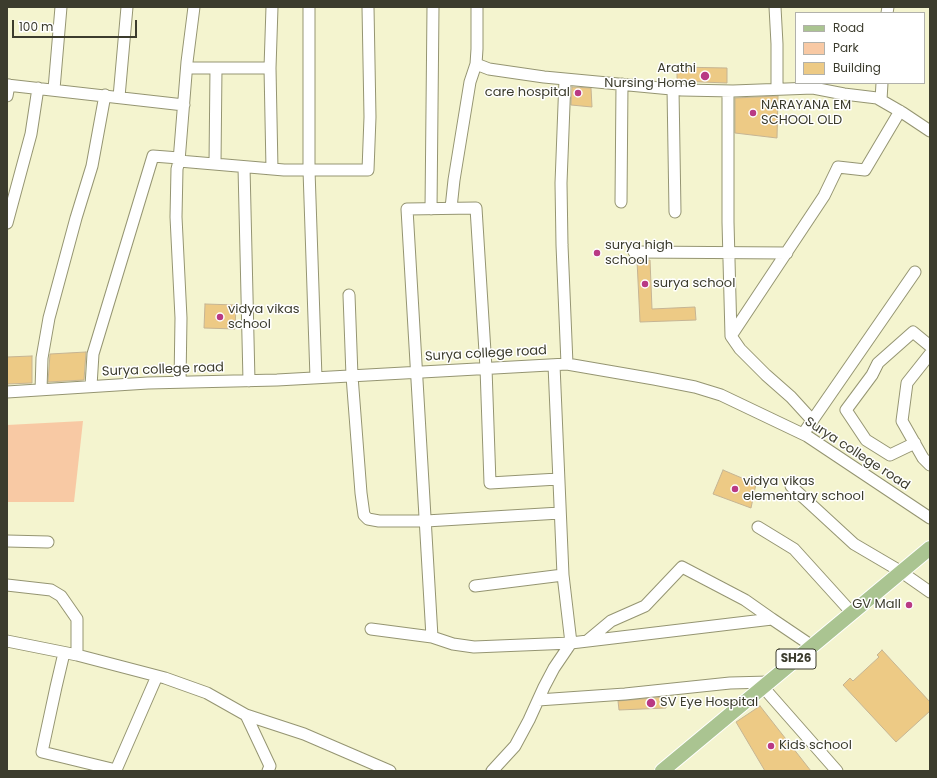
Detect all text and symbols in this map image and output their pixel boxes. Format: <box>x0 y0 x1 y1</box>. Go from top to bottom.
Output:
scale bar <box>14 12 139 38</box>
legend <box>795 12 925 84</box>
text: 100 m <box>19 18 53 35</box>
text: Road <box>833 19 864 36</box>
text: Park <box>833 39 859 56</box>
text: Building <box>833 59 881 76</box>
place label: Arathi Nursing Home <box>604 61 696 92</box>
marker: Arathi Nursing Home <box>699 70 711 82</box>
place label: care hospital <box>485 85 570 101</box>
marker: care hospital <box>573 88 583 98</box>
place label: NARAYANA EM SCHOOL OLD <box>761 98 851 129</box>
marker: NARAYANA EM SCHOOL OLD <box>748 108 758 118</box>
place label: surya high school <box>605 238 673 269</box>
marker: surya high school <box>592 248 602 258</box>
place label: surya school <box>653 276 735 292</box>
marker: surya school <box>640 279 650 289</box>
place label: vidya vikas school <box>228 302 300 333</box>
marker: vidya vikas school <box>215 312 225 322</box>
street label: Surya college road <box>425 343 547 365</box>
street label: Surya college road <box>102 360 224 380</box>
street label: Surya college road <box>802 414 912 494</box>
place label: vidya vikas elementary school <box>743 474 864 505</box>
marker: vidya vikas elementary school <box>730 484 740 494</box>
place label: GV Mall <box>852 597 901 613</box>
marker: GV Mall <box>904 600 914 610</box>
road number: SH26 <box>776 649 816 669</box>
place label: SV Eye Hospital <box>660 695 758 711</box>
marker: SV Eye Hospital <box>645 697 657 709</box>
place label: Kids school <box>779 738 852 754</box>
marker: Kids school <box>766 741 776 751</box>

